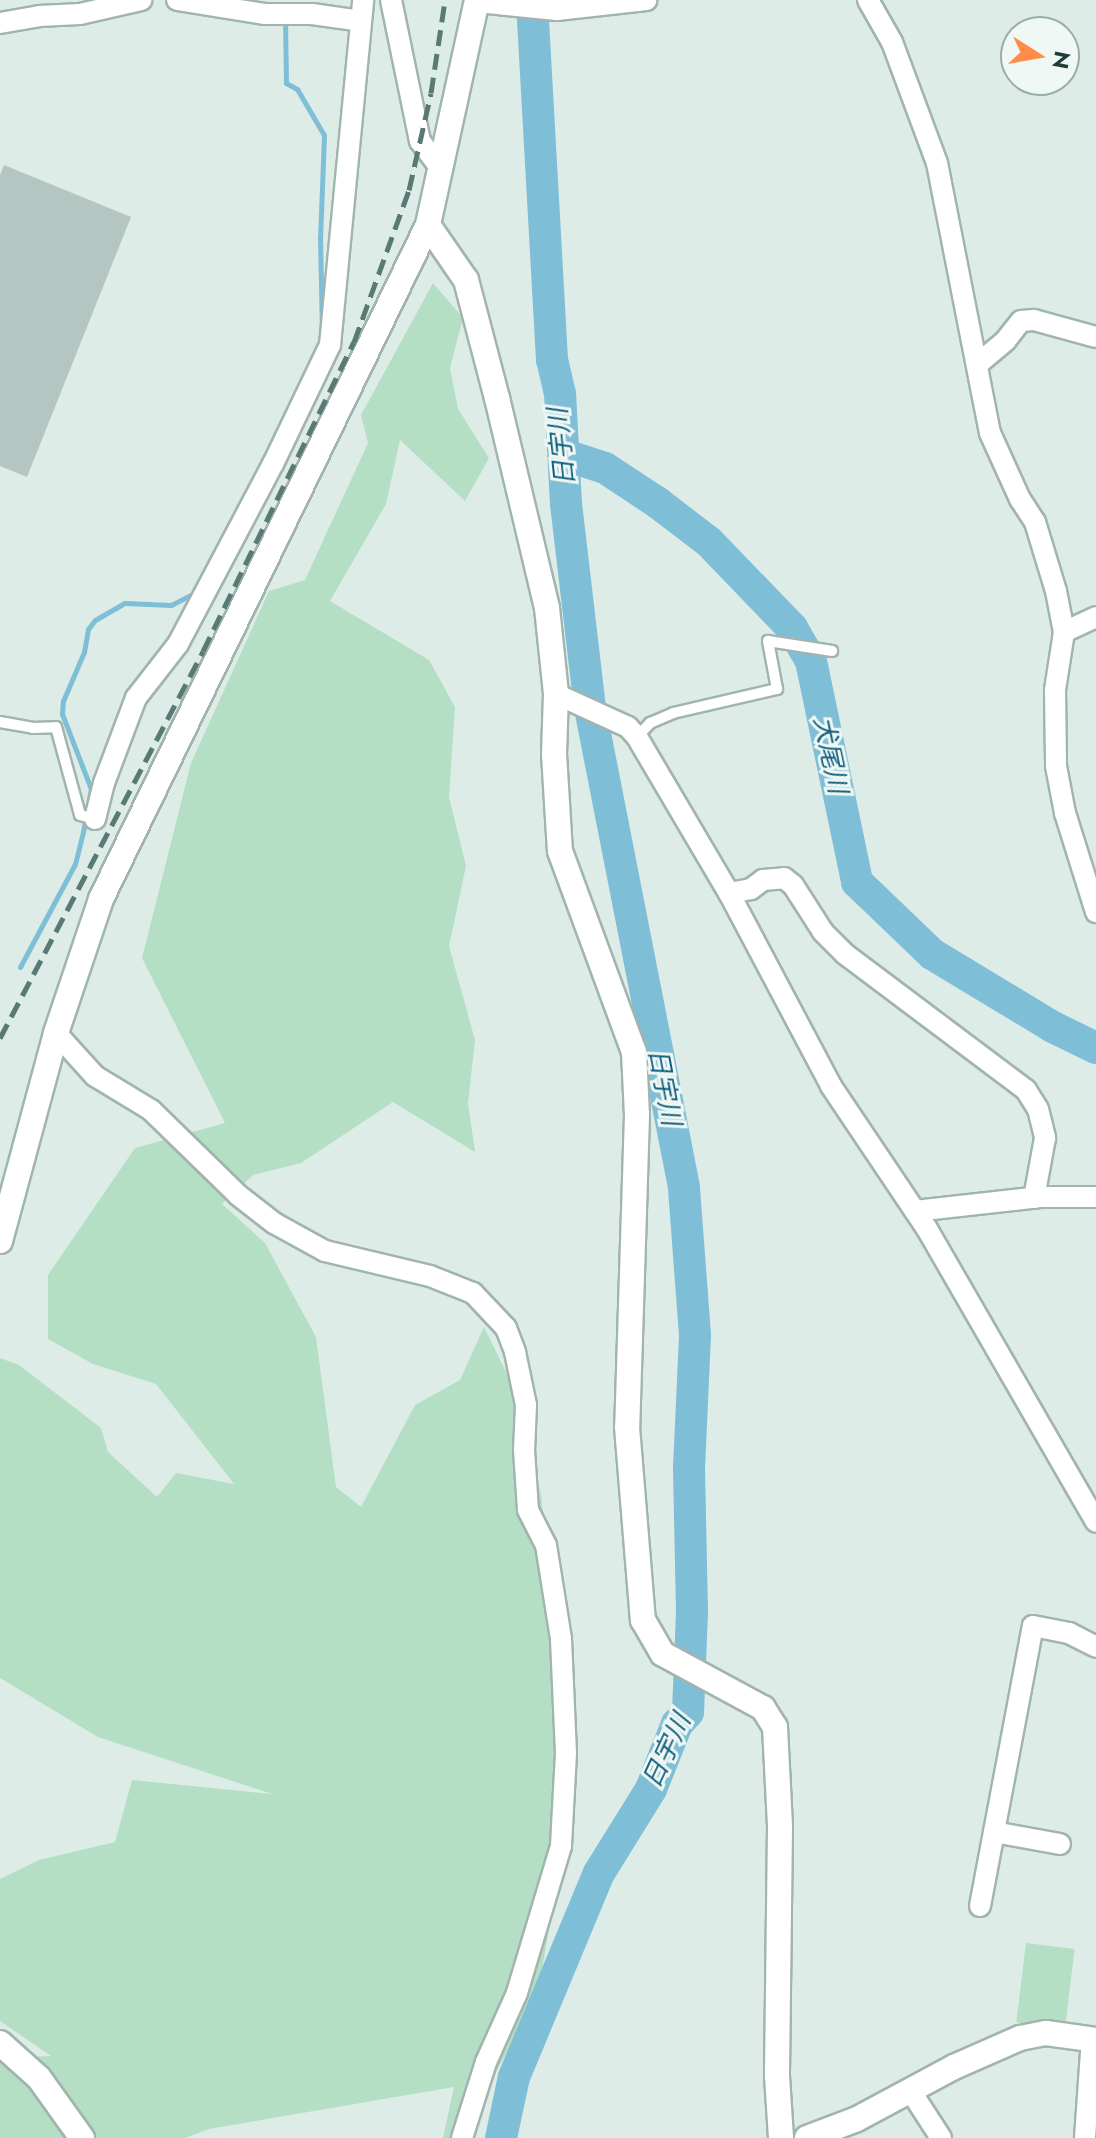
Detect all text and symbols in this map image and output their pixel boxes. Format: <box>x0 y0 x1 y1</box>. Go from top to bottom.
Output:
north arrow <box>1000 16 1080 96</box>
text: N <box>1044 49 1079 72</box>
water label: 日宇川 <box>542 407 582 487</box>
water label: 犬尾川 <box>807 714 853 796</box>
water label: 日宇川 <box>641 1046 687 1128</box>
water label: 日宇川 <box>636 1709 698 1793</box>

